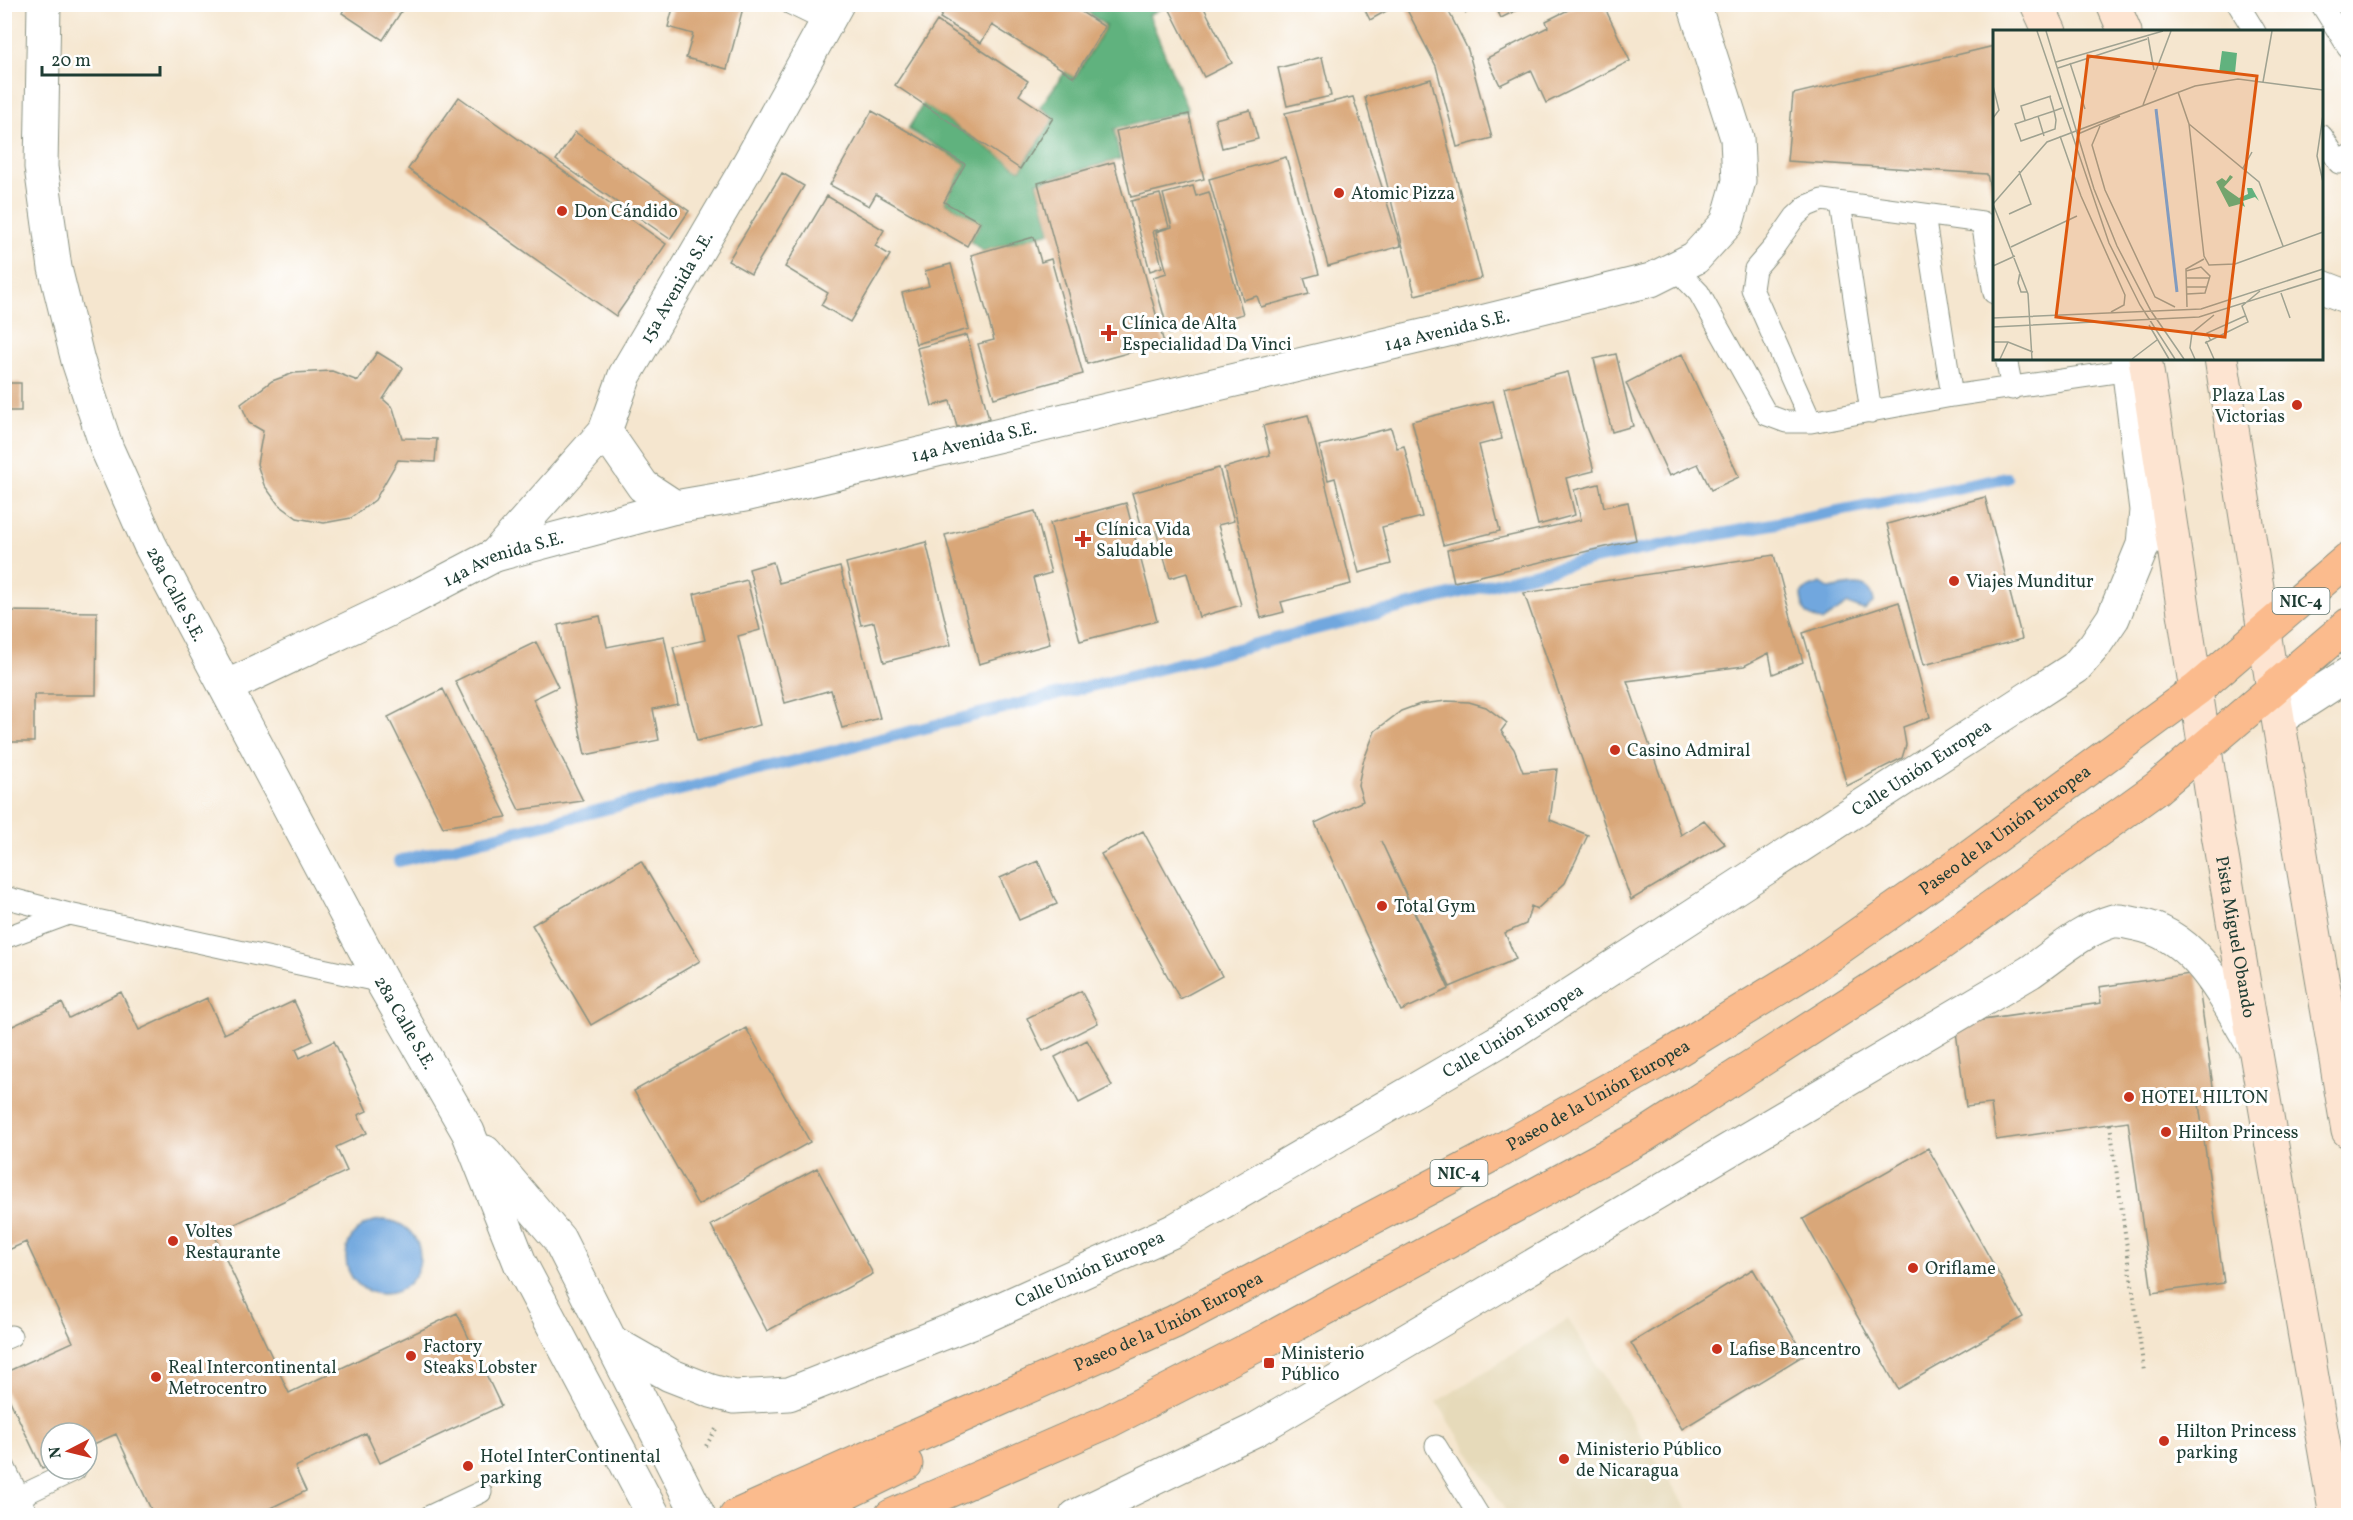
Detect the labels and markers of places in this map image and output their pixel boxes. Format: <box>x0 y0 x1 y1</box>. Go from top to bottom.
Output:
place label: Atomic Pizza <box>1351 182 1455 207</box>
marker: Atomic Pizza <box>1332 186 1346 200</box>
place label: Don Cándido <box>574 200 678 225</box>
marker: Don Cándido <box>555 204 569 218</box>
place label: Clínica de Alta Especialidad Da Vinci <box>1122 312 1292 358</box>
marker: Clínica de Alta Especialidad Da Vinci <box>1100 324 1118 342</box>
place label: Plaza Las Victorias <box>2212 384 2285 430</box>
marker: Plaza Las Victorias <box>2290 398 2304 412</box>
place label: Clínica Vida Saludable <box>1096 518 1191 564</box>
marker: Clínica Vida Saludable <box>1074 530 1092 548</box>
place label: Viajes Munditur <box>1966 570 2094 595</box>
marker: Viajes Munditur <box>1947 574 1961 588</box>
place label: Casino Admiral <box>1627 739 1750 764</box>
marker: Casino Admiral <box>1608 743 1622 757</box>
place label: Total Gym <box>1394 895 1476 920</box>
marker: Total Gym <box>1375 899 1389 913</box>
place label: HOTEL HILTON <box>2141 1086 2268 1111</box>
marker: HOTEL HILTON <box>2122 1090 2136 1104</box>
place label: Hilton Princess <box>2178 1121 2299 1146</box>
marker: Hilton Princess <box>2159 1125 2173 1139</box>
place label: Voltes Restaurante <box>185 1220 281 1266</box>
marker: Voltes Restaurante <box>166 1234 180 1248</box>
place label: Oriflame <box>1925 1257 1996 1282</box>
marker: Oriflame <box>1906 1261 1920 1275</box>
place label: Factory Steaks Lobster <box>423 1335 537 1381</box>
place label: Lafise Bancentro <box>1729 1338 1861 1363</box>
place label: Ministerio Público <box>1281 1342 1364 1388</box>
marker: Lafise Bancentro <box>1710 1342 1724 1356</box>
marker: Factory Steaks Lobster <box>404 1349 418 1363</box>
place label: Real Intercontinental Metrocentro <box>168 1356 337 1402</box>
marker: Ministerio Público <box>1262 1356 1276 1370</box>
marker: Real Intercontinental Metrocentro <box>149 1370 163 1384</box>
place label: Hilton Princess parking <box>2176 1420 2297 1466</box>
marker: Hilton Princess parking <box>2157 1434 2171 1448</box>
place label: Ministerio Público de Nicaragua <box>1576 1438 1722 1484</box>
place label: Hotel InterContinental parking <box>480 1445 661 1491</box>
marker: Ministerio Público de Nicaragua <box>1557 1452 1571 1466</box>
marker: Hotel InterContinental parking <box>461 1459 475 1473</box>

